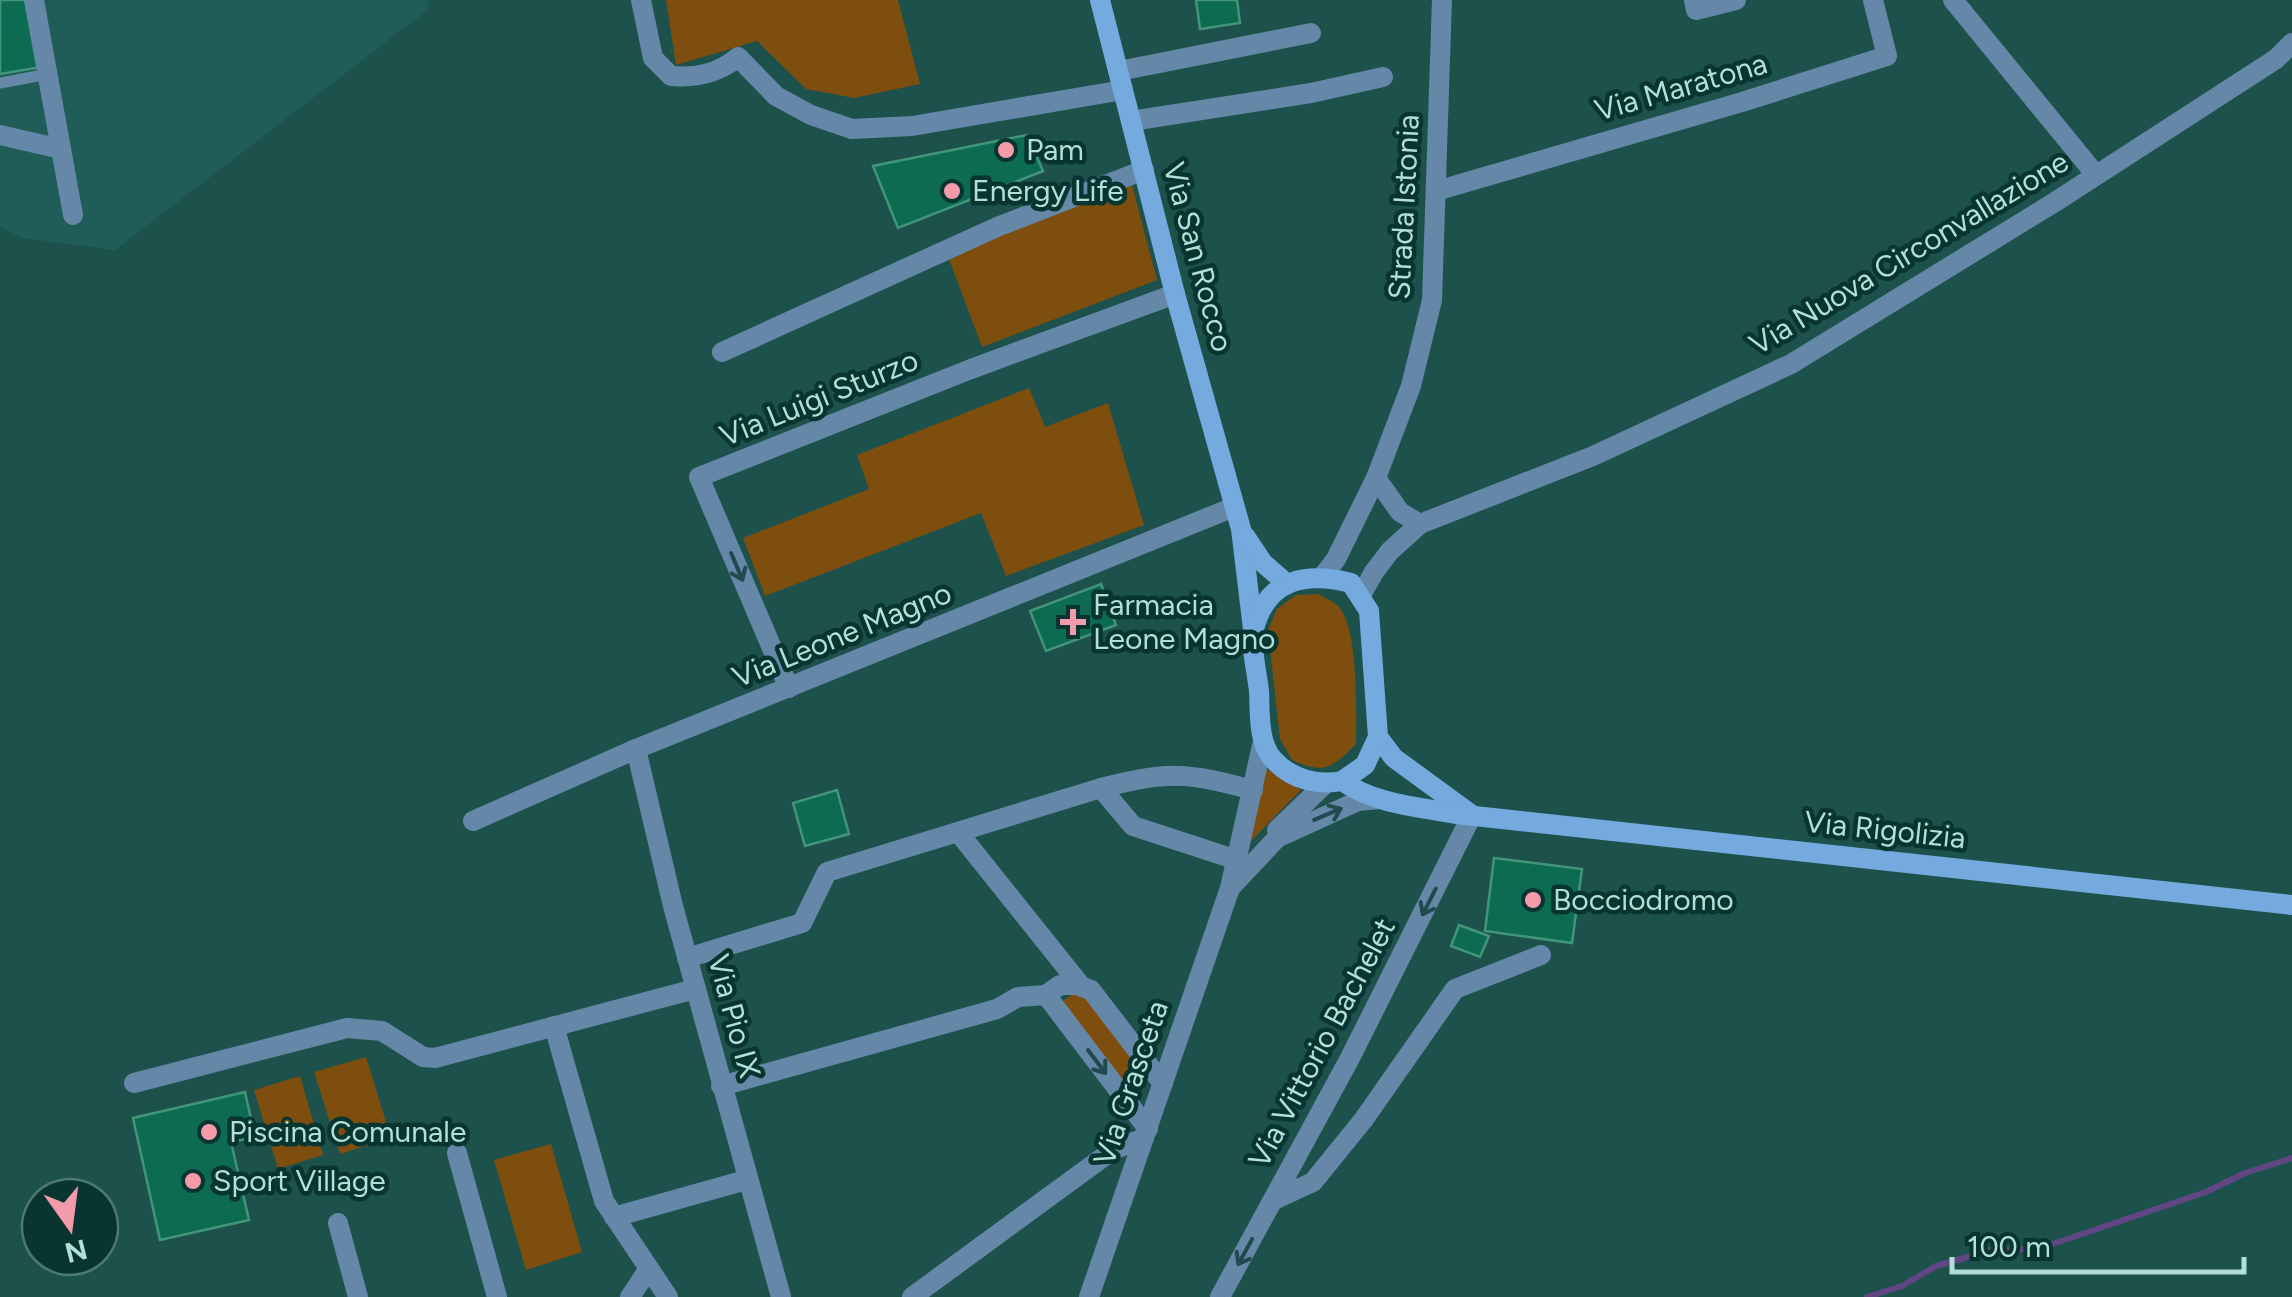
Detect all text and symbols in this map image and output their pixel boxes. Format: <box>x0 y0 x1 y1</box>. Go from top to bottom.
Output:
street label: Via Maratona <box>1591 44 1771 129</box>
street label: Strada Istonia <box>1380 113 1427 300</box>
place label: Pam <box>1026 131 1084 168</box>
marker: Pam <box>995 139 1017 161</box>
street label: Via Nuova Circonvallazione <box>1743 143 2075 363</box>
street label: Via San Rocco <box>1155 158 1242 356</box>
place label: Energy Life <box>972 172 1124 209</box>
marker: Energy Life <box>941 180 963 202</box>
street label: Via Luigi Sturzo <box>714 341 923 454</box>
one-way arrow <box>729 551 747 582</box>
street label: Via Leone Magno <box>727 574 957 695</box>
place label: Farmacia Leone Magno <box>1093 586 1275 657</box>
marker: Farmacia Leone Magno <box>1062 611 1084 633</box>
one-way arrow <box>1312 803 1342 821</box>
street label: Via Rigolizia <box>1803 803 1967 856</box>
place label: Bocciodromo <box>1553 881 1734 918</box>
one-way arrow <box>1419 887 1438 917</box>
marker: Bocciodromo <box>1522 889 1544 911</box>
street label: Via Vittorio Bachelet <box>1240 912 1403 1174</box>
street label: Via Pio IX <box>700 950 769 1082</box>
street label: Via Grasceta <box>1085 996 1176 1170</box>
one-way arrow <box>1086 1048 1107 1075</box>
place label: Piscina Comunale <box>229 1113 466 1150</box>
marker: Piscina Comunale <box>198 1121 220 1143</box>
place label: Sport Village <box>213 1162 386 1199</box>
marker: Sport Village <box>182 1170 204 1192</box>
north arrow <box>20 1177 120 1277</box>
scale bar <box>1952 1212 2244 1274</box>
text: 100 m <box>1967 1228 2051 1265</box>
text: N <box>61 1232 91 1270</box>
one-way arrow <box>1234 1237 1254 1266</box>

